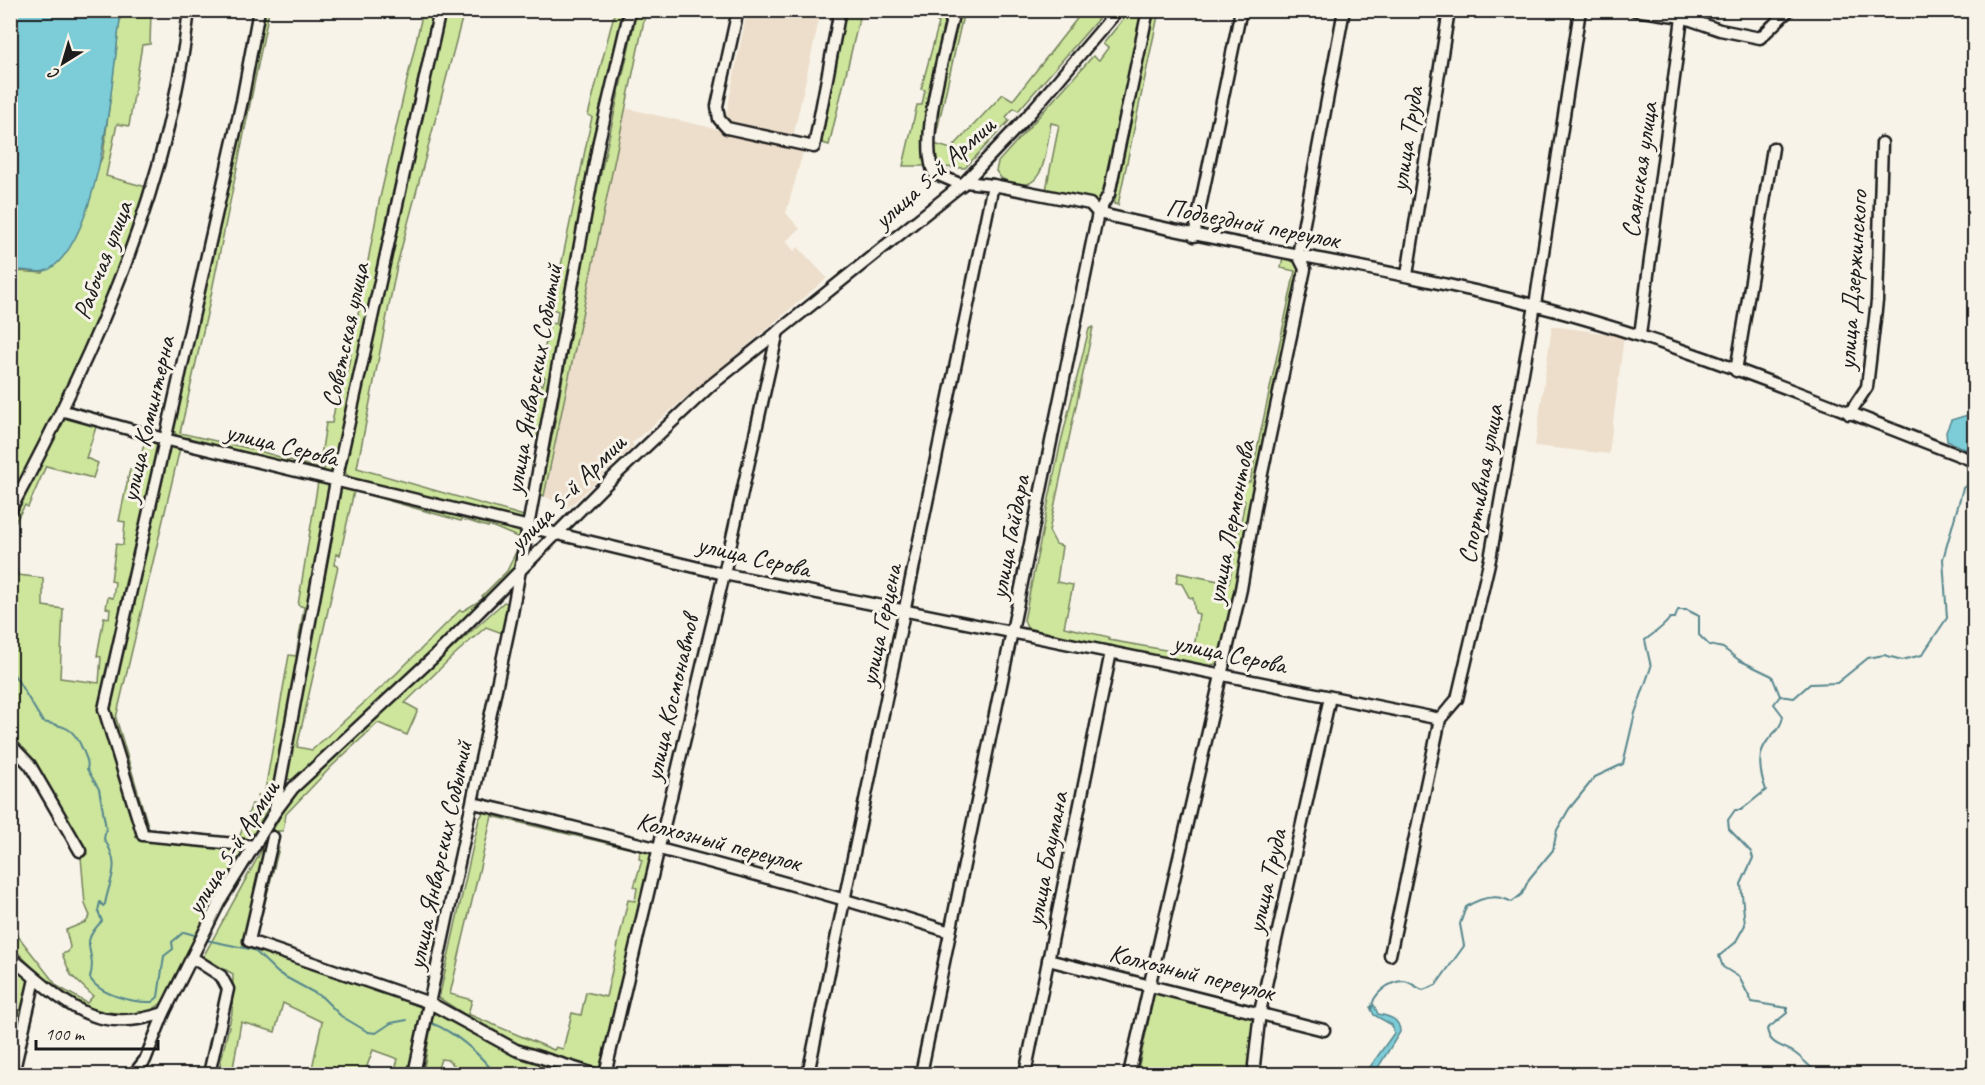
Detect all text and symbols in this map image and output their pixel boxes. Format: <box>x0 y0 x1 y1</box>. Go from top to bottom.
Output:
north arrow <box>33 33 93 93</box>
text: С <box>44 63 64 85</box>
street label: улица Труда <box>1382 83 1431 196</box>
street label: Саянская улица <box>1614 99 1666 240</box>
street label: улица 5-й Армии <box>865 108 1003 237</box>
street label: улица Дзержинского <box>1830 187 1875 373</box>
street label: Подъездной переулок <box>1163 191 1345 258</box>
street label: Рабочая улица <box>65 195 141 324</box>
street label: Советская улица <box>314 258 377 410</box>
street label: улица Январских Событий <box>497 259 570 499</box>
street label: улица Коминтерна <box>112 331 183 507</box>
street label: Спортивная улица <box>1450 400 1511 566</box>
street label: улица Серова <box>220 414 344 475</box>
street label: улица 5-й Армии <box>500 426 634 559</box>
street label: улица Лермонтова <box>1198 436 1263 609</box>
street label: улица Гайдара <box>981 471 1038 604</box>
street label: улица Серова <box>692 527 816 586</box>
street label: улица Герцена <box>851 559 910 691</box>
street label: улица Космонавтов <box>636 608 708 786</box>
street label: улица Серова <box>1168 625 1292 682</box>
street label: улица Январских Событий <box>399 736 480 974</box>
street label: улица 5-й Армии <box>177 773 288 922</box>
street label: улица Баумана <box>1017 788 1076 931</box>
street label: Колхозный переулок <box>633 804 807 880</box>
street label: улица Труда <box>1238 824 1295 938</box>
street label: Колхозный переулок <box>1106 936 1280 1009</box>
scale bar <box>36 1013 158 1051</box>
text: 100 m <box>45 1023 86 1045</box>

